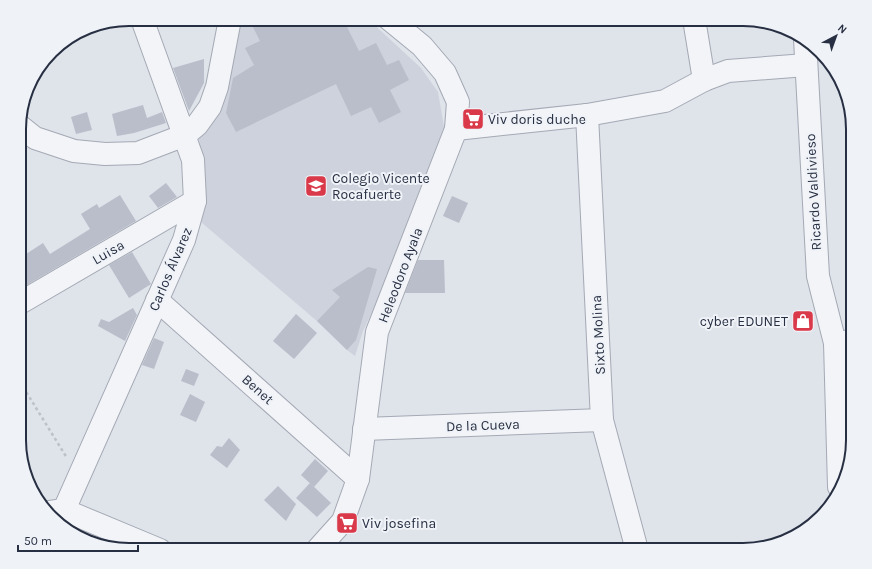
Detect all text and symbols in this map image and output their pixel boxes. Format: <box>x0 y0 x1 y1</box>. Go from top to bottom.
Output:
north arrow <box>816 16 856 56</box>
text: N <box>835 21 849 36</box>
supermarket icon: Viv doris duche <box>460 106 486 132</box>
place label: Viv doris duche <box>488 111 586 128</box>
street label: Ricardo Valdivieso <box>802 133 825 251</box>
place label: Colegio Vicente Rocafuerte <box>332 170 430 203</box>
school or university icon: Colegio Vicente Rocafuerte <box>303 173 329 199</box>
street label: Carlos Álvarez <box>144 224 196 314</box>
street label: Heleodoro Ayala <box>374 225 426 325</box>
street label: Luisa <box>89 237 127 268</box>
street label: Sixto Molina <box>588 295 609 375</box>
shop icon: cyber EDUNET <box>790 308 816 334</box>
place label: cyber EDUNET <box>700 313 788 330</box>
street label: Benet <box>238 371 277 408</box>
street label: De la Cueva <box>446 416 520 435</box>
supermarket icon: Viv josefina <box>334 510 360 536</box>
place label: Viv josefina <box>362 515 436 532</box>
scale bar <box>18 527 138 553</box>
text: 50 m <box>24 534 52 548</box>

